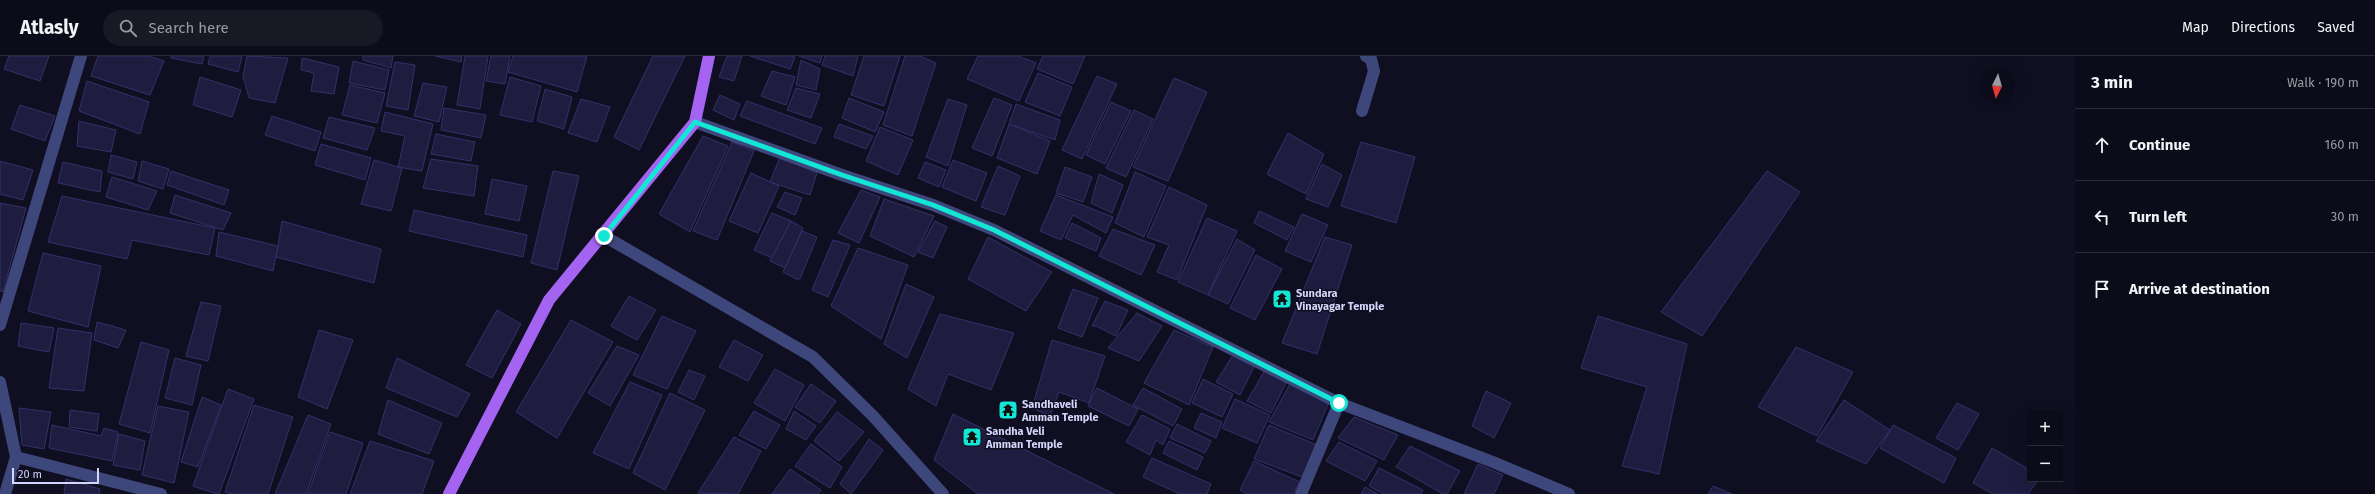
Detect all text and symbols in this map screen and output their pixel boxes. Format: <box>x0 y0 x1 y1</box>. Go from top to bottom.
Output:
search box <box>103 10 383 46</box>
text: Atlasly <box>20 16 79 39</box>
icon: search <box>117 17 139 39</box>
text: Search here <box>149 19 229 37</box>
text: Map <box>2182 19 2209 36</box>
text: Directions <box>2231 19 2295 36</box>
text: Saved <box>2317 19 2355 36</box>
north arrow <box>1979 68 2015 104</box>
text: 3 min <box>2091 72 2133 93</box>
text: Walk · 190 m <box>2287 75 2359 90</box>
icon: ahead <box>2091 134 2113 156</box>
text: Continue <box>2129 136 2190 154</box>
text: 160 m <box>2325 137 2359 152</box>
icon: left <box>2091 206 2113 228</box>
text: Turn left <box>2129 208 2187 226</box>
text: 30 m <box>2331 209 2359 224</box>
route end <box>595 227 613 245</box>
icon: arrive <box>2091 278 2113 300</box>
text: Arrive at destination <box>2129 280 2270 298</box>
place label: Sundara Vinayagar Temple <box>1295 287 1384 313</box>
temple icon: Sundara Vinayagar Temple <box>1271 288 1293 310</box>
route start <box>1330 394 1348 412</box>
place label: Sandhaveli Amman Temple <box>1021 398 1099 424</box>
temple icon: Sandhaveli Amman Temple <box>997 399 1019 421</box>
map controls <box>2027 410 2063 482</box>
button: + <box>2027 410 2063 446</box>
place label: Sandha Veli Amman Temple <box>985 425 1063 451</box>
temple icon: Sandha Veli Amman Temple <box>961 426 983 448</box>
button: − <box>2027 446 2063 482</box>
scale bar <box>12 466 99 485</box>
text: 20 m <box>18 468 42 481</box>

